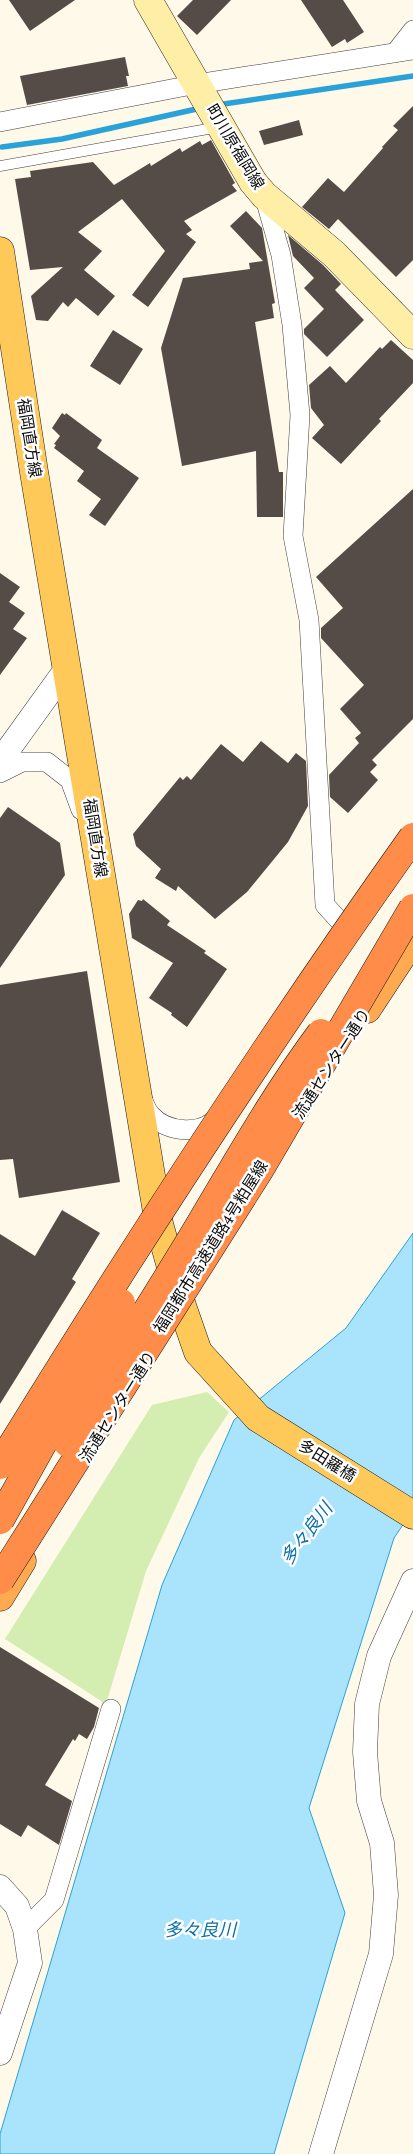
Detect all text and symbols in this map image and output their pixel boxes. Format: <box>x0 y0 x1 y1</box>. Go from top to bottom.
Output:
street label: 町川原福岡線 <box>200 100 270 194</box>
street label: 福岡直方線 <box>11 397 47 479</box>
street label: 福岡直方線 <box>77 797 113 879</box>
street label: 流通センター通り <box>287 1004 377 1124</box>
street label: 福岡都市高速道路4号粕屋線 <box>148 1156 274 1338</box>
street label: 流通センター通り <box>74 1346 162 1468</box>
street label: 多田羅橋 <box>293 1434 361 1488</box>
water label: 多々良川 <box>275 1496 341 1571</box>
water label: 多々良川 <box>164 1917 238 1944</box>

